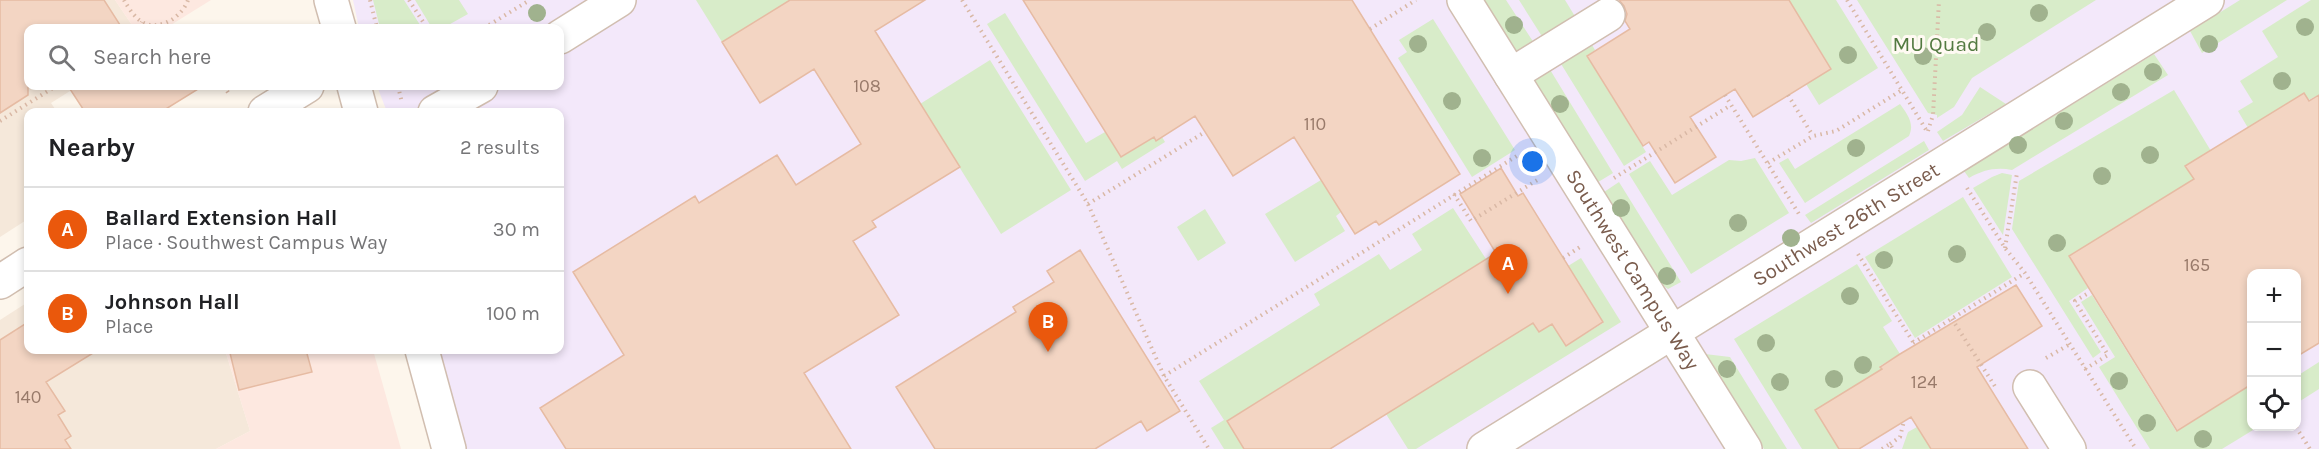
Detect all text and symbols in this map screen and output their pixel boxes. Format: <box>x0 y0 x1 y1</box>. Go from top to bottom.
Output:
search box <box>24 24 564 90</box>
park label: MU Quad <box>1893 32 1979 56</box>
icon: search <box>45 41 78 74</box>
text: Search here <box>93 44 211 70</box>
house number: 108 <box>853 75 881 97</box>
house number: 110 <box>1304 113 1326 135</box>
text: Nearby <box>48 132 135 163</box>
text: 2 results <box>460 136 540 159</box>
your location <box>1518 147 1547 176</box>
street label: Southwest 26th Street <box>1748 157 1944 291</box>
street label: Southwest Campus Way <box>1561 165 1705 374</box>
text: Ballard Extension Hall <box>105 205 338 231</box>
text: A <box>61 218 74 241</box>
text: 30 m <box>493 218 540 241</box>
text: Place · Southwest Campus Way <box>105 231 387 254</box>
pin: A <box>1488 244 1528 294</box>
house number: 165 <box>2184 254 2210 276</box>
map controls <box>2247 269 2301 431</box>
button: + <box>2247 269 2301 323</box>
text: Johnson Hall <box>105 289 240 315</box>
text: B <box>61 302 74 325</box>
text: 100 m <box>486 302 540 325</box>
pin: B <box>1028 302 1068 352</box>
text: Place <box>105 315 153 338</box>
button: − <box>2247 323 2301 377</box>
house number: 124 <box>1911 371 1937 393</box>
button: locate <box>2247 377 2301 431</box>
house number: 140 <box>15 386 41 408</box>

